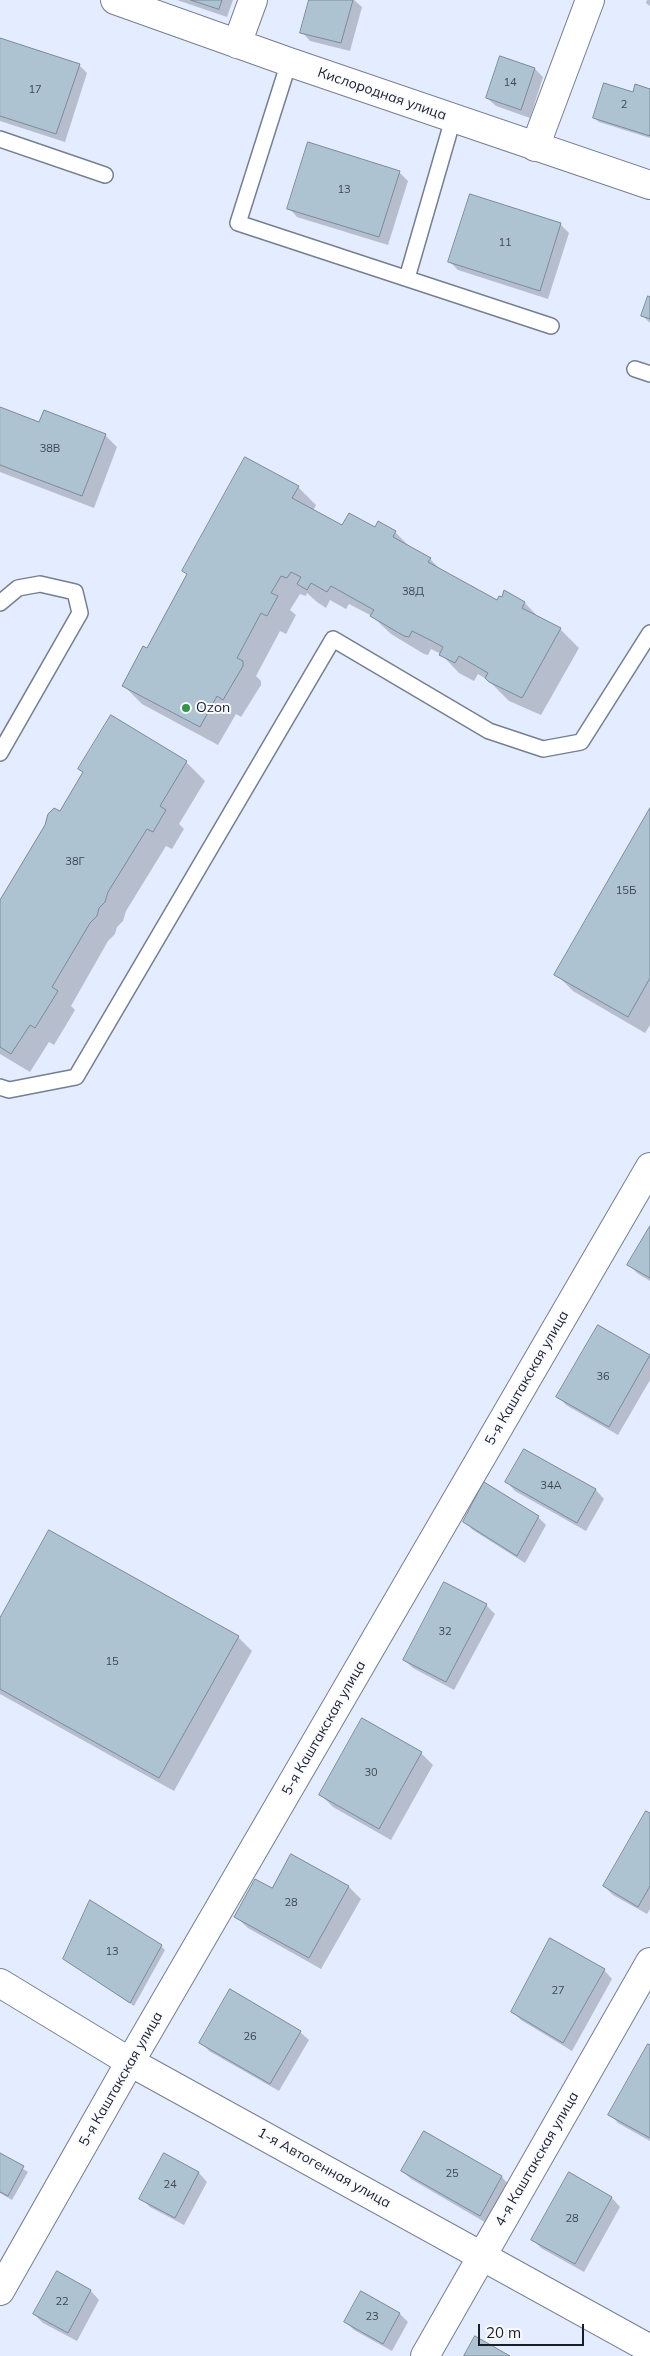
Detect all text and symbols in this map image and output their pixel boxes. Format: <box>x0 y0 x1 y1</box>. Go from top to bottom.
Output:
street label: Кислородная улица <box>315 64 449 124</box>
house number: 14 <box>503 76 517 90</box>
house number: 17 <box>28 83 42 97</box>
house number: 2 <box>621 98 627 112</box>
house number: 13 <box>337 183 351 197</box>
house number: 11 <box>498 236 512 250</box>
house number: 38В <box>40 442 60 456</box>
house number: 38Д <box>402 585 424 599</box>
place label: Ozon <box>196 700 230 716</box>
marker: Ozon <box>180 702 192 714</box>
house number: 38Г <box>65 855 85 869</box>
house number: 15Б <box>616 884 636 898</box>
street label: 5-я Каштакская улица <box>482 1308 572 1448</box>
house number: 36 <box>596 1370 610 1384</box>
house number: 34А <box>540 1479 562 1493</box>
house number: 32 <box>438 1625 452 1639</box>
house number: 15 <box>105 1655 119 1669</box>
street label: 5-я Каштакская улица <box>279 1658 369 1798</box>
house number: 30 <box>364 1766 378 1780</box>
house number: 28 <box>284 1896 298 1910</box>
house number: 13 <box>105 1945 119 1959</box>
house number: 27 <box>551 1984 565 1998</box>
street label: 5-я Каштакская улица <box>76 2009 166 2149</box>
house number: 26 <box>243 2030 257 2044</box>
street label: 4-я Каштакская улица <box>492 2089 582 2229</box>
street label: 1-я Автогенная улица <box>254 2124 394 2212</box>
house number: 25 <box>445 2167 459 2181</box>
house number: 24 <box>163 2178 177 2192</box>
house number: 28 <box>565 2212 579 2226</box>
house number: 22 <box>55 2295 69 2309</box>
house number: 23 <box>365 2310 379 2324</box>
scale bar <box>480 2314 586 2346</box>
text: 20 m <box>486 2323 521 2342</box>

